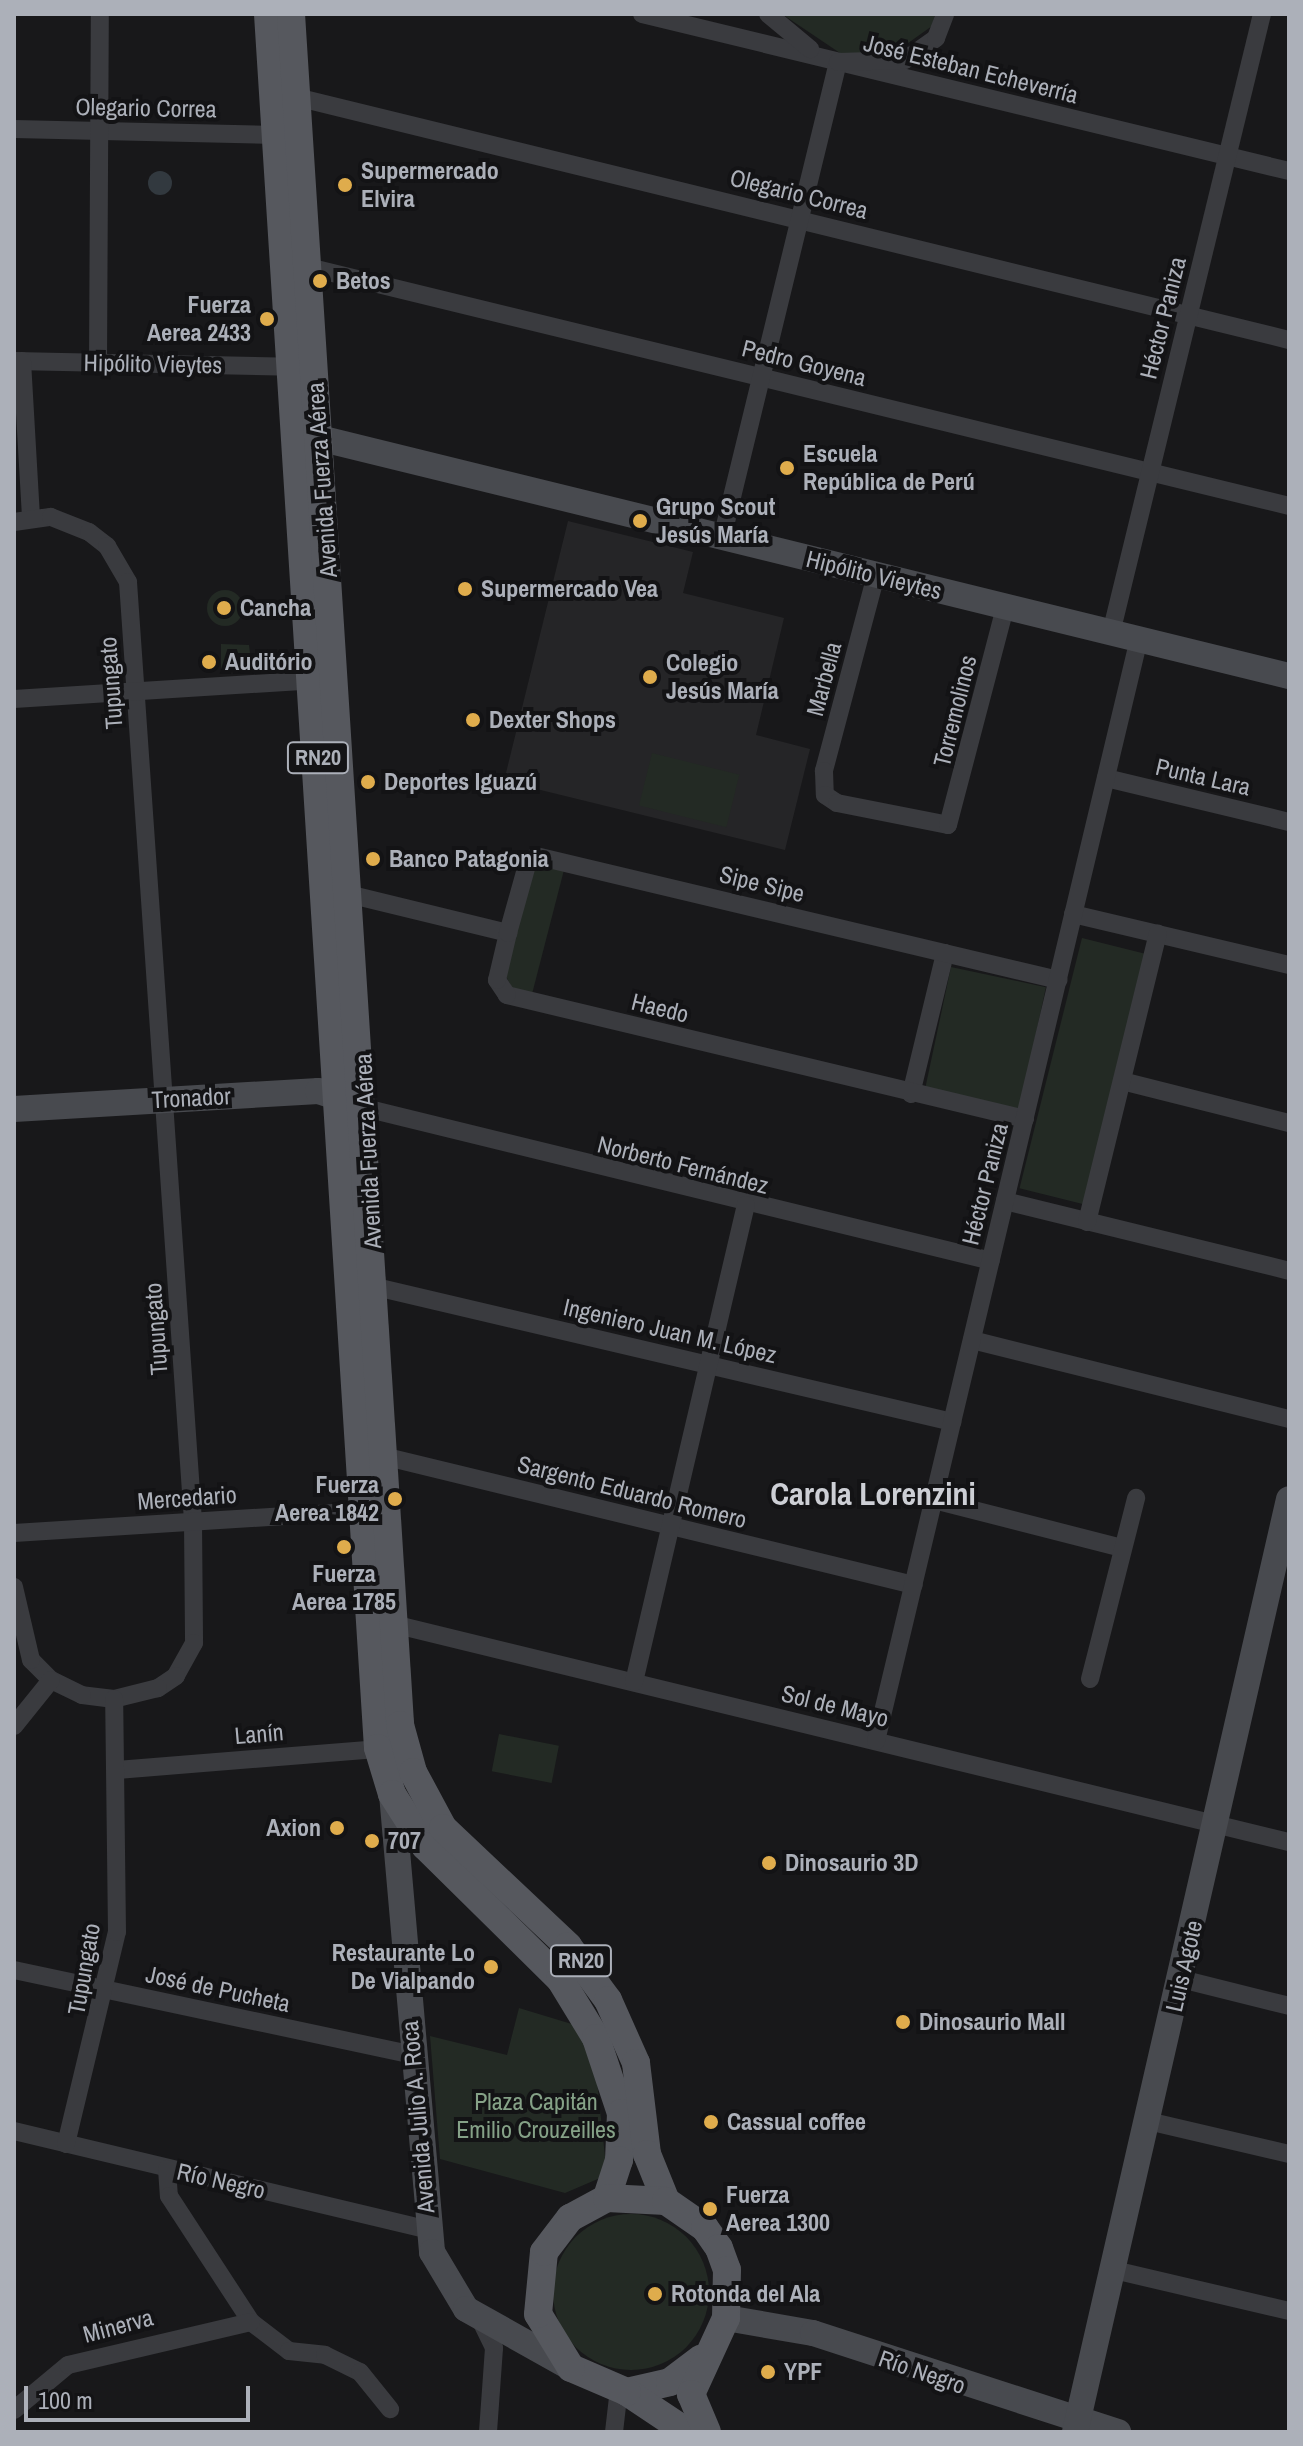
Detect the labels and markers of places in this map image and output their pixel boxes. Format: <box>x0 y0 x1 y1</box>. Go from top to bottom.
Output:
place label: Supermercado Elvira <box>361 157 499 213</box>
marker: Supermercado Elvira <box>336 176 354 194</box>
place label: Betos <box>336 267 391 295</box>
marker: Betos <box>311 272 329 290</box>
place label: Fuerza Aerea 2433 <box>147 291 251 347</box>
marker: Fuerza Aerea 2433 <box>258 310 276 328</box>
place label: Escuela República de Perú <box>803 440 975 496</box>
marker: Escuela República de Perú <box>778 459 796 477</box>
place label: Grupo Scout Jesús María <box>656 493 775 549</box>
marker: Grupo Scout Jesús María <box>631 512 649 530</box>
place label: Supermercado Vea <box>481 575 658 603</box>
marker: Supermercado Vea <box>456 580 474 598</box>
place label: Cancha <box>240 594 311 622</box>
marker: Cancha <box>215 599 233 617</box>
place label: Auditório <box>225 648 312 676</box>
place label: Colegio Jesús María <box>666 649 779 705</box>
marker: Auditório <box>200 653 218 671</box>
marker: Colegio Jesús María <box>641 668 659 686</box>
place label: Dexter Shops <box>489 706 616 734</box>
marker: Dexter Shops <box>464 711 482 729</box>
place label: Deportes Iguazú <box>384 768 537 796</box>
marker: Deportes Iguazú <box>359 773 377 791</box>
place label: Banco Patagonia <box>389 845 549 873</box>
marker: Banco Patagonia <box>364 850 382 868</box>
place label: Fuerza Aerea 1842 <box>275 1471 379 1527</box>
marker: Fuerza Aerea 1842 <box>386 1490 404 1508</box>
marker: Fuerza Aerea 1785 <box>335 1538 353 1556</box>
place label: Fuerza Aerea 1785 <box>292 1560 396 1616</box>
place label: Axion <box>266 1814 321 1842</box>
marker: Axion <box>328 1819 346 1837</box>
place label: 707 <box>388 1827 421 1855</box>
marker: 707 <box>363 1832 381 1850</box>
place label: Dinosaurio 3D <box>785 1849 918 1877</box>
marker: Dinosaurio 3D <box>760 1854 778 1872</box>
place label: Restaurante Lo De Vialpando <box>332 1939 475 1995</box>
marker: Restaurante Lo De Vialpando <box>482 1958 500 1976</box>
place label: Dinosaurio Mall <box>919 2008 1066 2036</box>
marker: Dinosaurio Mall <box>894 2013 912 2031</box>
place label: Cassual coffee <box>727 2108 866 2136</box>
marker: Cassual coffee <box>702 2113 720 2131</box>
place label: Fuerza Aerea 1300 <box>726 2181 830 2237</box>
marker: Fuerza Aerea 1300 <box>701 2200 719 2218</box>
place label: Rotonda del Ala <box>671 2280 821 2308</box>
marker: Rotonda del Ala <box>646 2285 664 2303</box>
place label: YPF <box>784 2358 822 2386</box>
marker: YPF <box>759 2363 777 2381</box>

